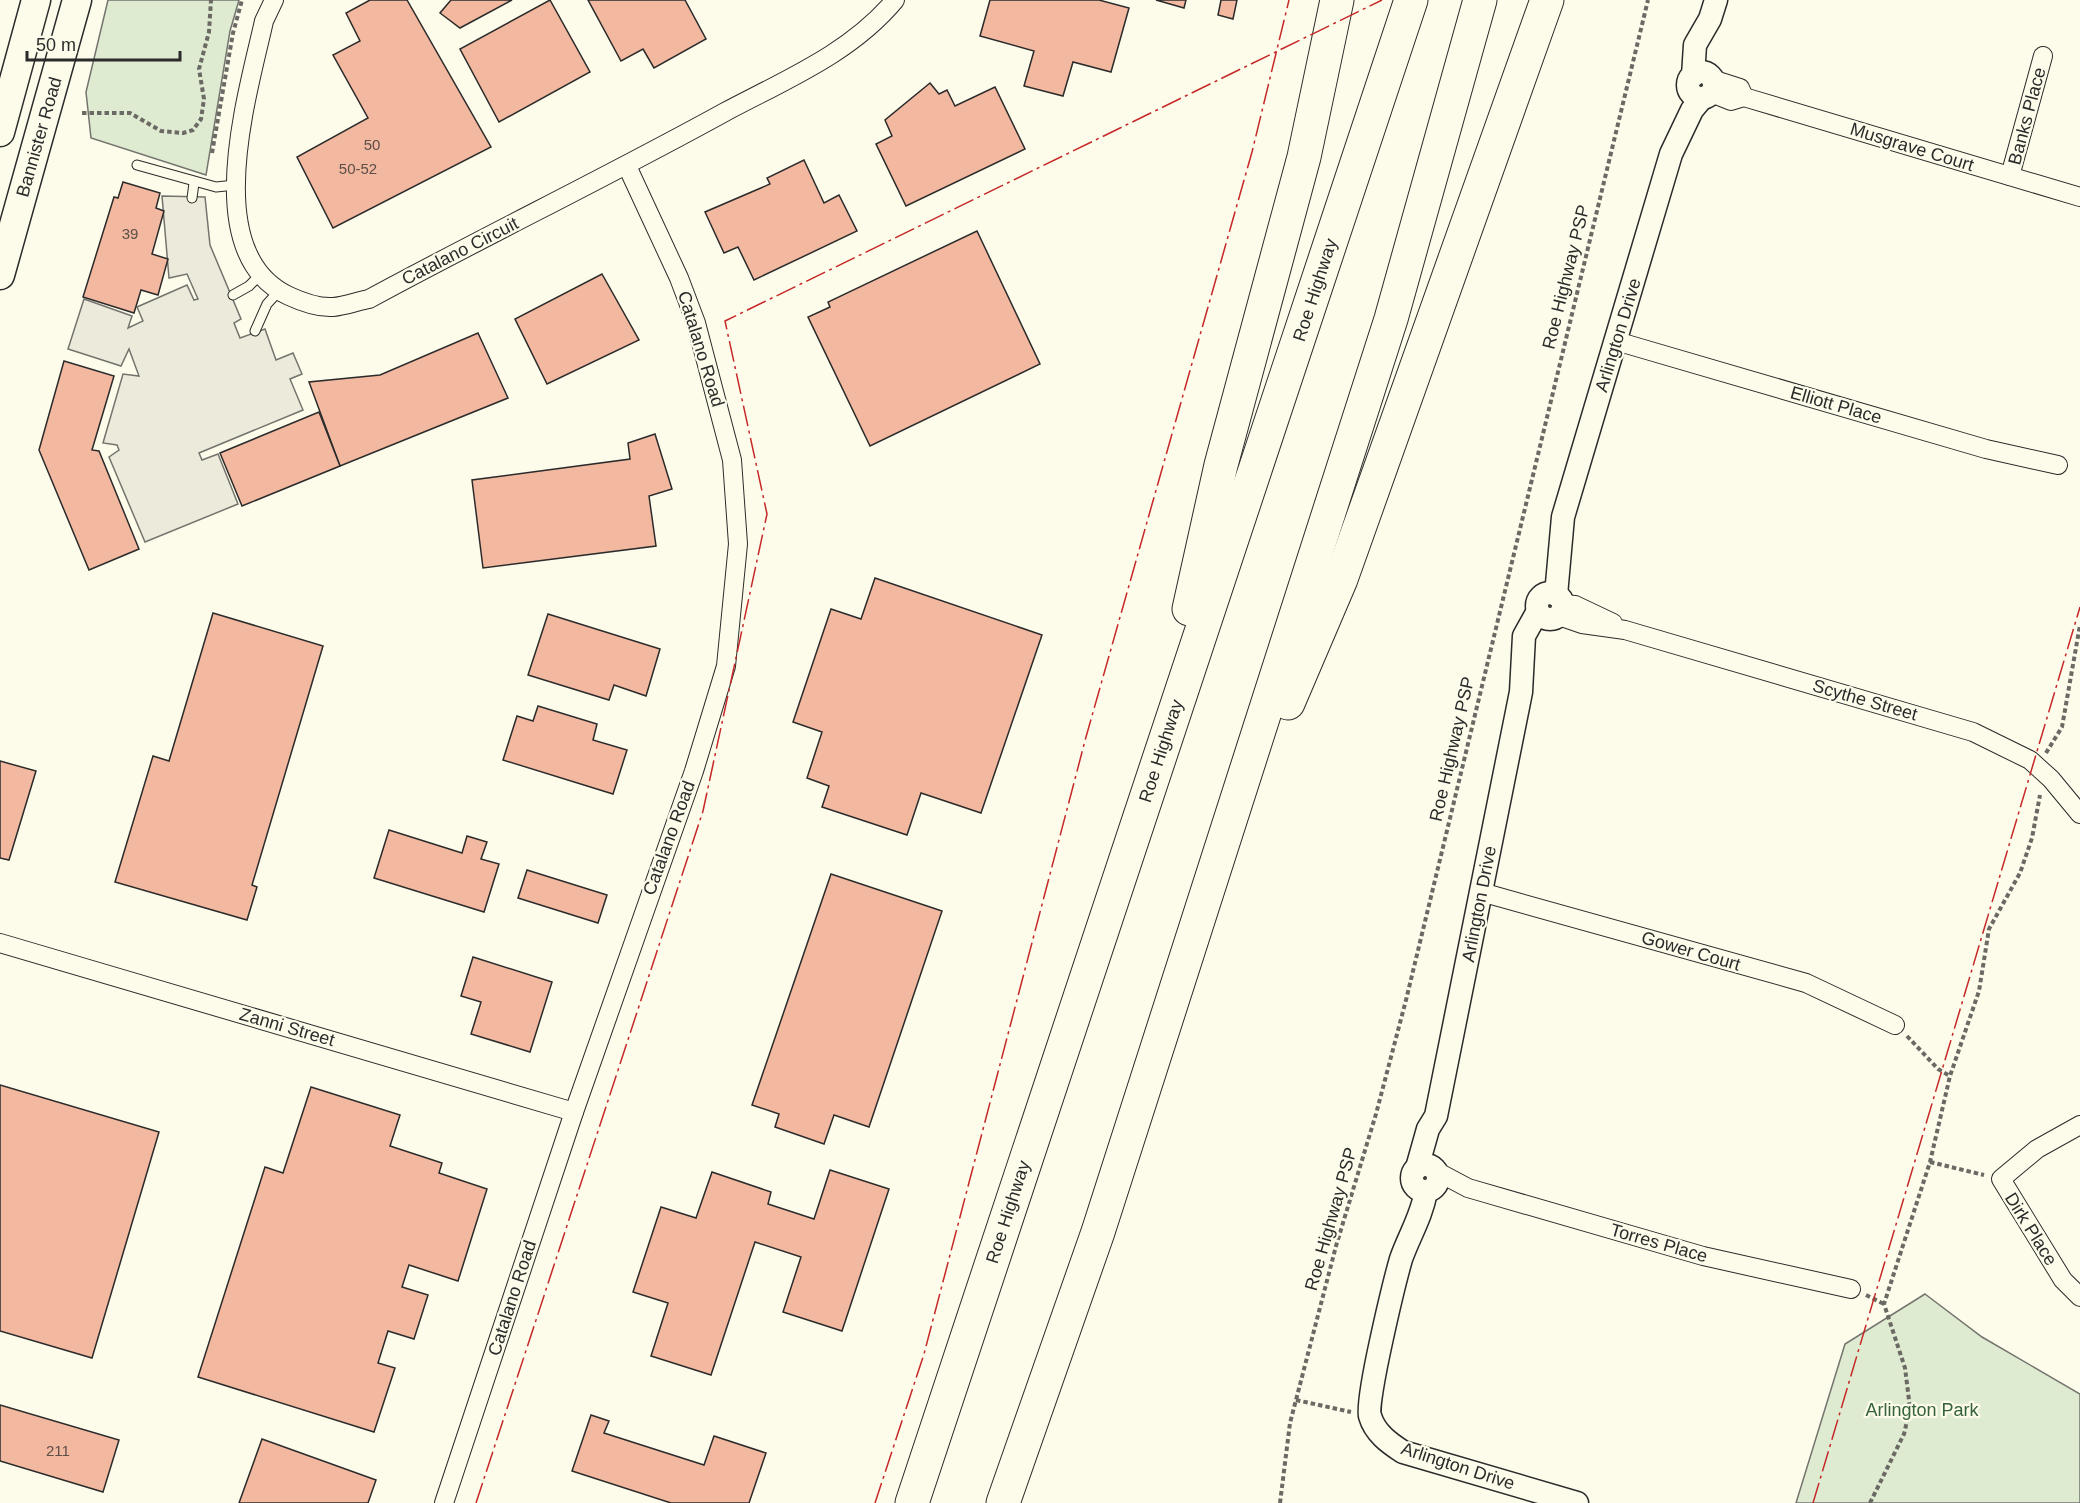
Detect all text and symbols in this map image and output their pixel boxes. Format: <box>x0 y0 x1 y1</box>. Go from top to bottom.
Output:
scale bar <box>27 24 180 62</box>
text: 50 m <box>36 35 76 55</box>
street label: Banks Place <box>2004 65 2050 167</box>
street label: Bannister Road <box>12 75 66 199</box>
street label: Musgrave Court <box>1848 119 1976 175</box>
house number: 50 <box>364 136 380 153</box>
house number: 50-52 <box>339 160 377 177</box>
street label: Roe Highway PSP <box>1538 203 1594 351</box>
street label: Catalano Circuit <box>398 213 522 289</box>
house number: 39 <box>122 225 138 242</box>
street label: Roe Highway <box>1289 236 1341 344</box>
street label: Arlington Drive <box>1591 276 1645 394</box>
street label: Catalano Road <box>674 289 728 409</box>
street label: Elliott Place <box>1788 382 1884 428</box>
street label: Roe Highway PSP <box>1426 675 1478 823</box>
street label: Scythe Street <box>1810 675 1920 725</box>
street label: Roe Highway <box>1135 697 1187 805</box>
street label: Catalano Road <box>639 778 699 898</box>
street label: Arlington Drive <box>1458 844 1500 964</box>
street label: Gower Court <box>1639 927 1743 975</box>
street label: Zanni Street <box>237 1004 337 1050</box>
street label: Roe Highway PSP <box>1301 1145 1361 1293</box>
street label: Roe Highway <box>982 1158 1034 1266</box>
street label: Dirk Place <box>2001 1189 2061 1269</box>
street label: Torres Place <box>1608 1220 1710 1266</box>
street label: Catalano Road <box>484 1238 540 1358</box>
park label: Arlington Park <box>1865 1400 1980 1420</box>
street label: Arlington Drive <box>1399 1438 1517 1494</box>
house number: 211 <box>46 1442 70 1459</box>

